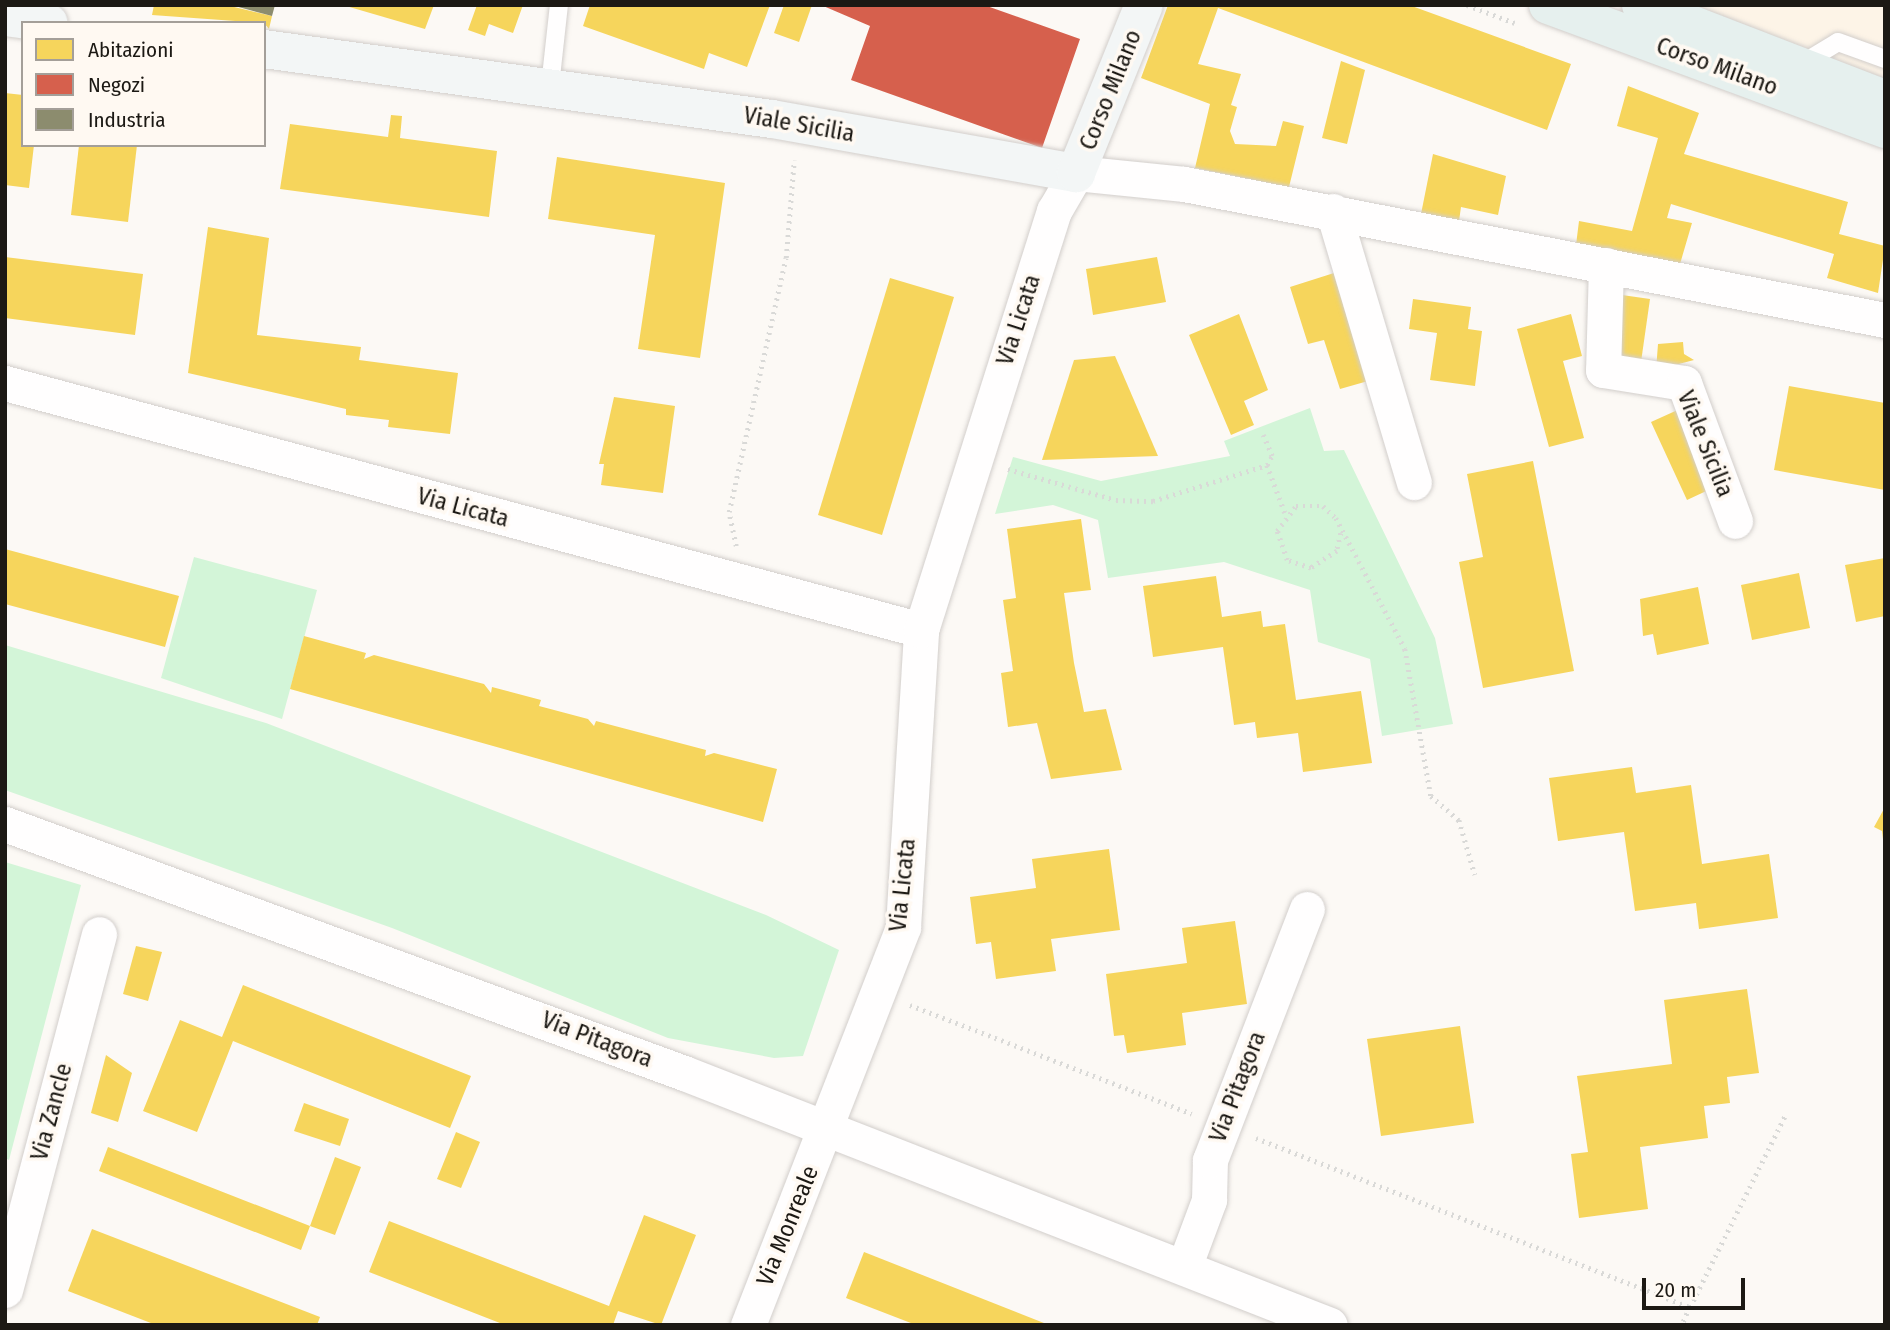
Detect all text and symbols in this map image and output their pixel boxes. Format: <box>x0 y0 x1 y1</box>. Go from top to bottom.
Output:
legend <box>21 21 266 147</box>
street label: Corso Milano <box>1074 26 1148 154</box>
street label: Corso Milano <box>1652 32 1782 102</box>
text: Abitazioni <box>88 37 174 63</box>
text: Negozi <box>88 72 145 98</box>
street label: Viale Sicilia <box>741 101 857 149</box>
text: Industria <box>88 107 166 133</box>
street label: Via Licata <box>991 271 1047 369</box>
street label: Viale Sicilia <box>1671 387 1739 501</box>
street label: Via Licata <box>414 482 512 534</box>
street label: Via Licata <box>884 837 922 933</box>
street label: Via Pitagora <box>538 1006 656 1074</box>
street label: Via Pitagora <box>1204 1028 1272 1146</box>
street label: Via Zancle <box>25 1060 79 1164</box>
street label: Via Monreale <box>751 1162 825 1290</box>
scale bar <box>1645 1264 1748 1308</box>
text: 20 m <box>1655 1277 1696 1303</box>

